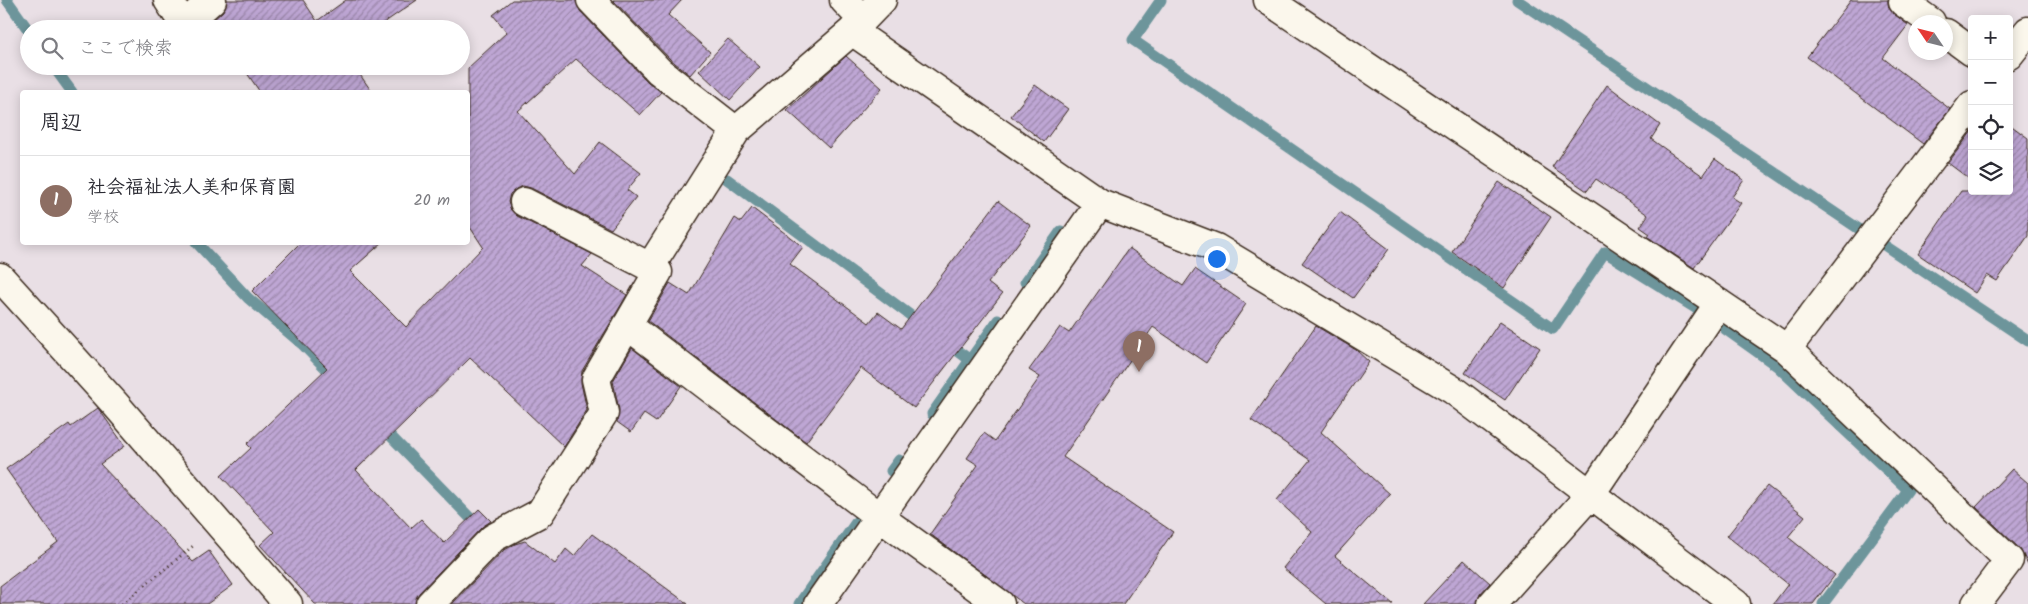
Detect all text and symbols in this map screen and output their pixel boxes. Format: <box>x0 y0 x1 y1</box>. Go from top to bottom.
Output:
north arrow <box>1908 15 1953 60</box>
map controls <box>1968 15 2013 195</box>
button: + <box>1968 15 2013 60</box>
search box <box>20 20 470 75</box>
icon: search <box>38 34 66 62</box>
text: ここで検索 <box>78 34 173 64</box>
button: − <box>1968 60 2013 105</box>
button: locate <box>1968 105 2013 150</box>
text: 周辺 <box>40 107 82 140</box>
button: layers <box>1968 150 2013 195</box>
text: 社会福祉法人美和保育園 <box>87 173 296 203</box>
text: 1 <box>54 188 58 213</box>
text: 20 m <box>414 188 450 213</box>
text: 学校 <box>87 205 119 230</box>
your location <box>1204 246 1230 272</box>
pin: 1 <box>1123 331 1155 372</box>

